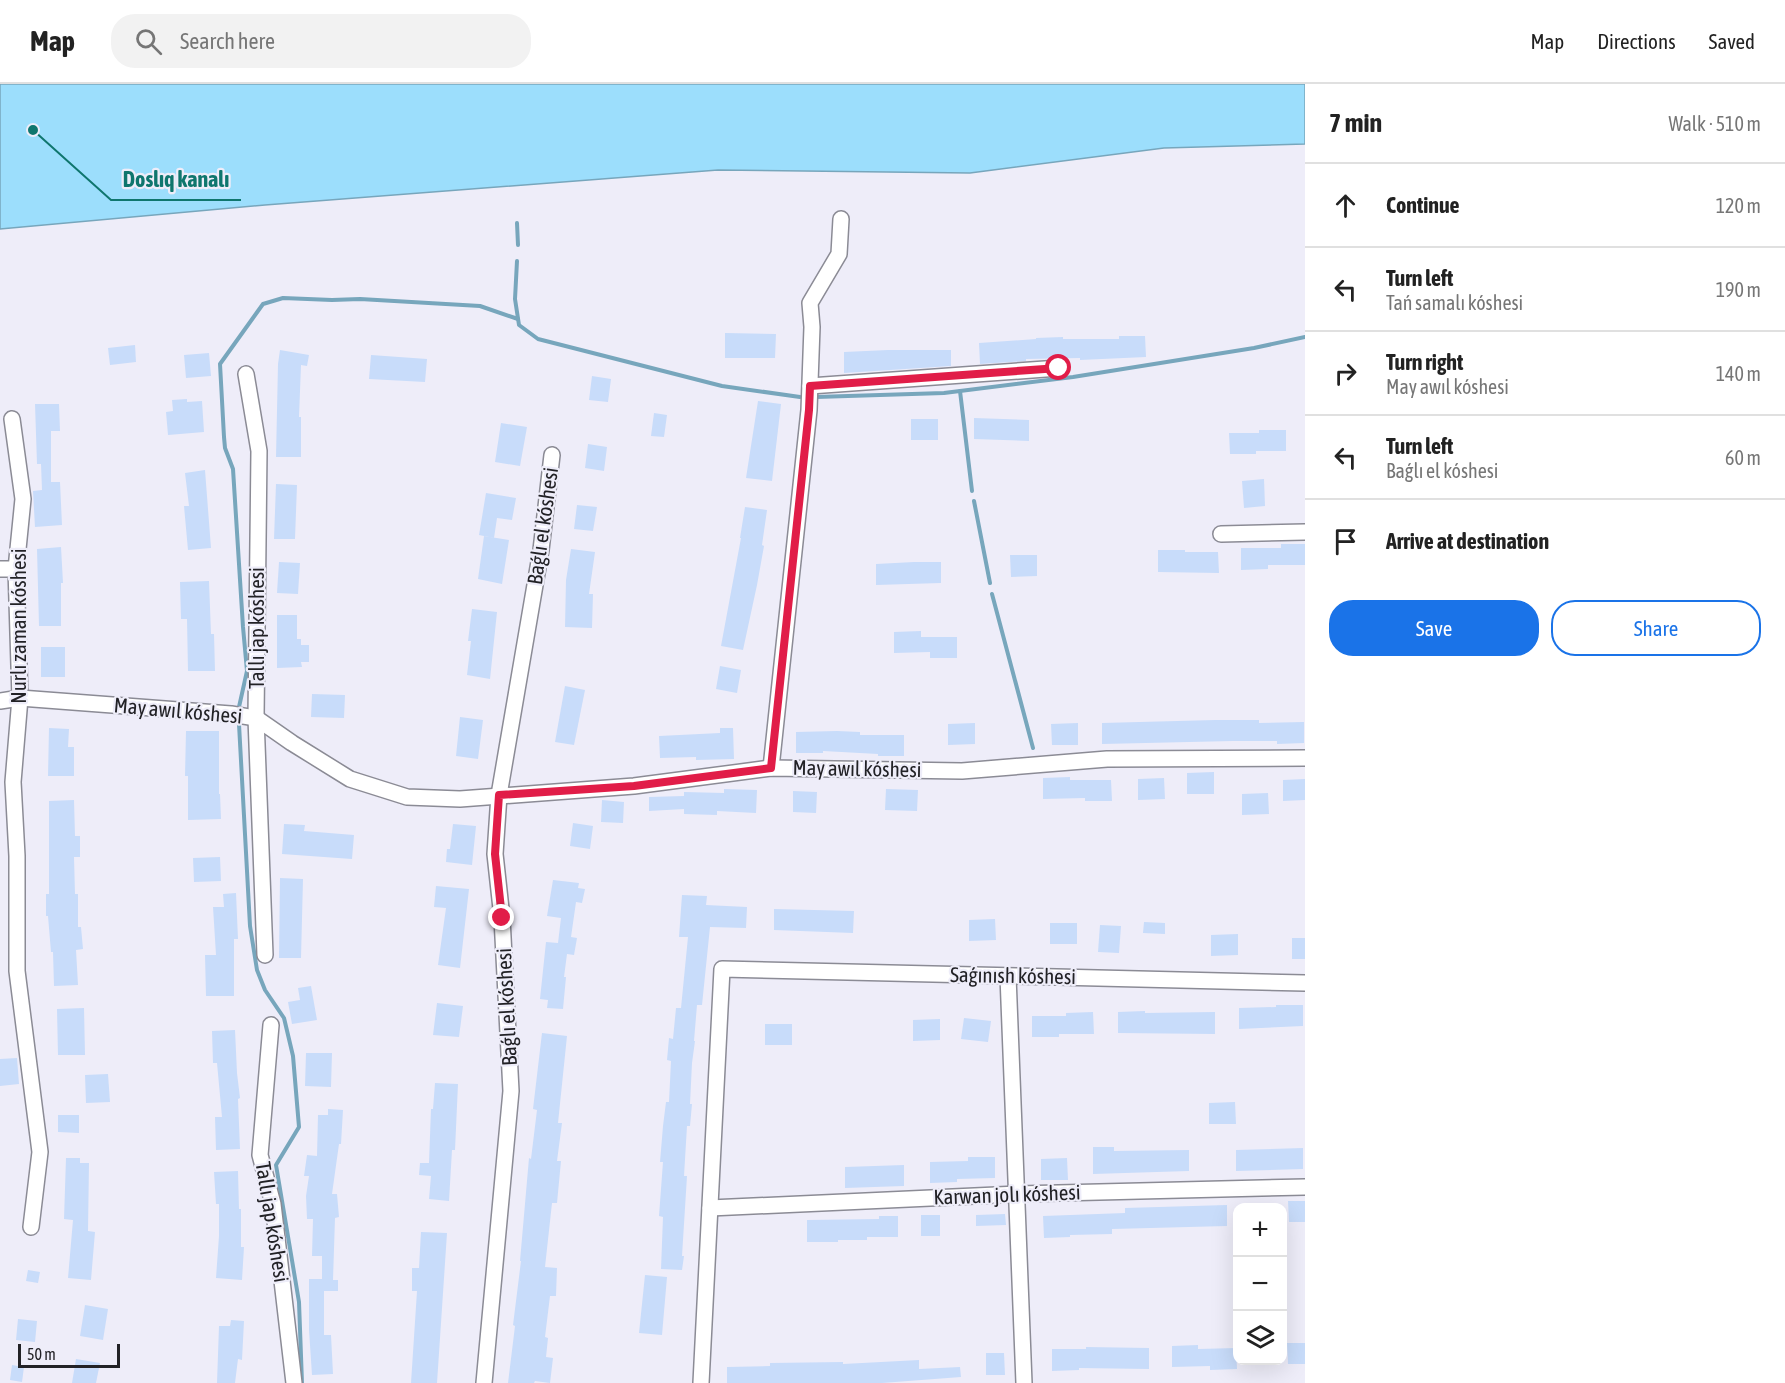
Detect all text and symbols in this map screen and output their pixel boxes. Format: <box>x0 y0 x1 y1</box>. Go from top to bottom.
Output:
search box <box>111 14 531 68</box>
text: Map <box>30 25 75 57</box>
icon: search <box>132 25 165 58</box>
text: Search here <box>180 28 275 54</box>
text: Map <box>1530 29 1564 53</box>
text: Directions <box>1597 29 1676 53</box>
text: Saved <box>1709 29 1755 53</box>
text: 7 min <box>1329 108 1382 138</box>
text: Walk · 510 m <box>1669 112 1761 135</box>
callout: Doslıq kanalı <box>111 160 241 200</box>
text: Doslıq kanalı <box>123 166 229 192</box>
icon: ahead <box>1329 189 1362 222</box>
text: Continue <box>1386 192 1460 218</box>
text: 120 m <box>1716 194 1761 217</box>
text: Turn left <box>1386 265 1453 291</box>
icon: left <box>1329 273 1362 306</box>
text: 190 m <box>1716 278 1761 301</box>
text: Tań samalı kóshesi <box>1386 291 1523 314</box>
text: Turn right <box>1386 349 1463 375</box>
route start <box>1045 354 1071 380</box>
icon: right <box>1329 357 1362 390</box>
text: 140 m <box>1716 362 1761 385</box>
text: May awıl kóshesi <box>1386 375 1509 398</box>
text: Turn left <box>1386 433 1453 459</box>
icon: left <box>1329 441 1362 474</box>
text: 60 m <box>1725 446 1761 469</box>
text: Baǵlı el kóshesi <box>1386 459 1498 482</box>
street label: Baǵlı el kóshesi <box>522 466 562 586</box>
icon: arrive <box>1329 525 1362 558</box>
text: Arrive at destination <box>1386 528 1549 554</box>
street label: Nurlı zaman kóshesi <box>6 548 30 704</box>
street label: Tallı jap kóshesi <box>244 567 268 689</box>
button: Save <box>1329 600 1539 656</box>
button: Share <box>1551 600 1761 656</box>
street label: May awıl kóshesi <box>113 692 243 728</box>
street label: May awıl kóshesi <box>792 755 922 781</box>
route end <box>488 904 514 930</box>
street label: Baǵlı el kóshesi <box>491 947 521 1067</box>
street label: Saǵınısh kóshesi <box>950 962 1076 988</box>
street label: Tallı jap kóshesi <box>252 1160 294 1284</box>
street label: Karwan jolı kóshesi <box>933 1179 1081 1209</box>
map controls <box>1233 1203 1287 1365</box>
button: + <box>1233 1203 1287 1257</box>
button: − <box>1233 1257 1287 1311</box>
button: layers <box>1233 1311 1287 1365</box>
scale bar <box>18 1341 120 1368</box>
text: 50 m <box>27 1345 56 1363</box>

